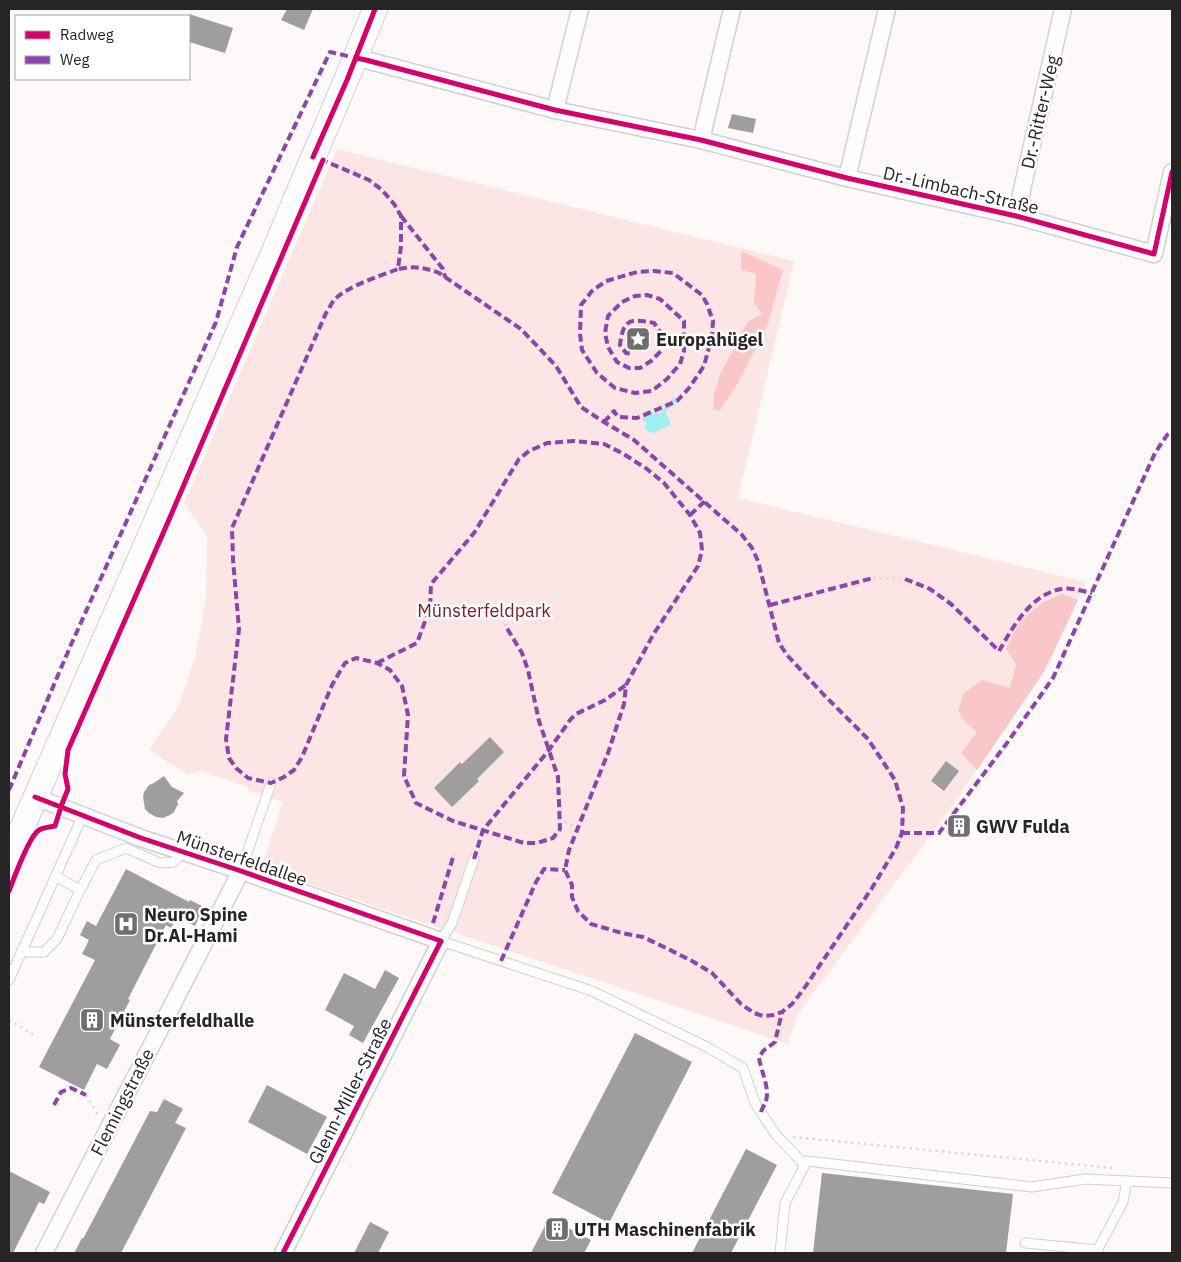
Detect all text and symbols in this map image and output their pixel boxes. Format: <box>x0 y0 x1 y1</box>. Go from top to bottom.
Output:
legend <box>15 15 190 80</box>
text: Radweg <box>60 25 114 44</box>
text: Weg <box>60 50 89 69</box>
street label: Dr.-Ritter-Weg <box>1016 52 1064 171</box>
street label: Dr.-Limbach-Straße <box>881 161 1041 219</box>
place icon: Europahügel <box>625 326 651 352</box>
place label: Europahügel <box>656 328 764 351</box>
park label: Münsterfeldpark <box>417 599 551 622</box>
building icon: GWV Fulda <box>946 813 972 839</box>
place label: GWV Fulda <box>976 815 1070 838</box>
street label: Münsterfeldallee <box>174 825 310 891</box>
place label: Neuro Spine Dr.Al-Hami <box>144 903 248 947</box>
hospital icon: Neuro Spine Dr.Al-Hami <box>113 911 139 937</box>
building icon: Münsterfeldhalle <box>79 1007 105 1033</box>
place label: Münsterfeldhalle <box>110 1009 254 1032</box>
street label: Glenn-Miller-Straße <box>303 1014 397 1168</box>
street label: Flemingstraße <box>85 1044 159 1159</box>
building icon: UTH Maschinenfabrik <box>544 1216 570 1242</box>
place label: UTH Maschinenfabrik <box>574 1218 756 1241</box>

